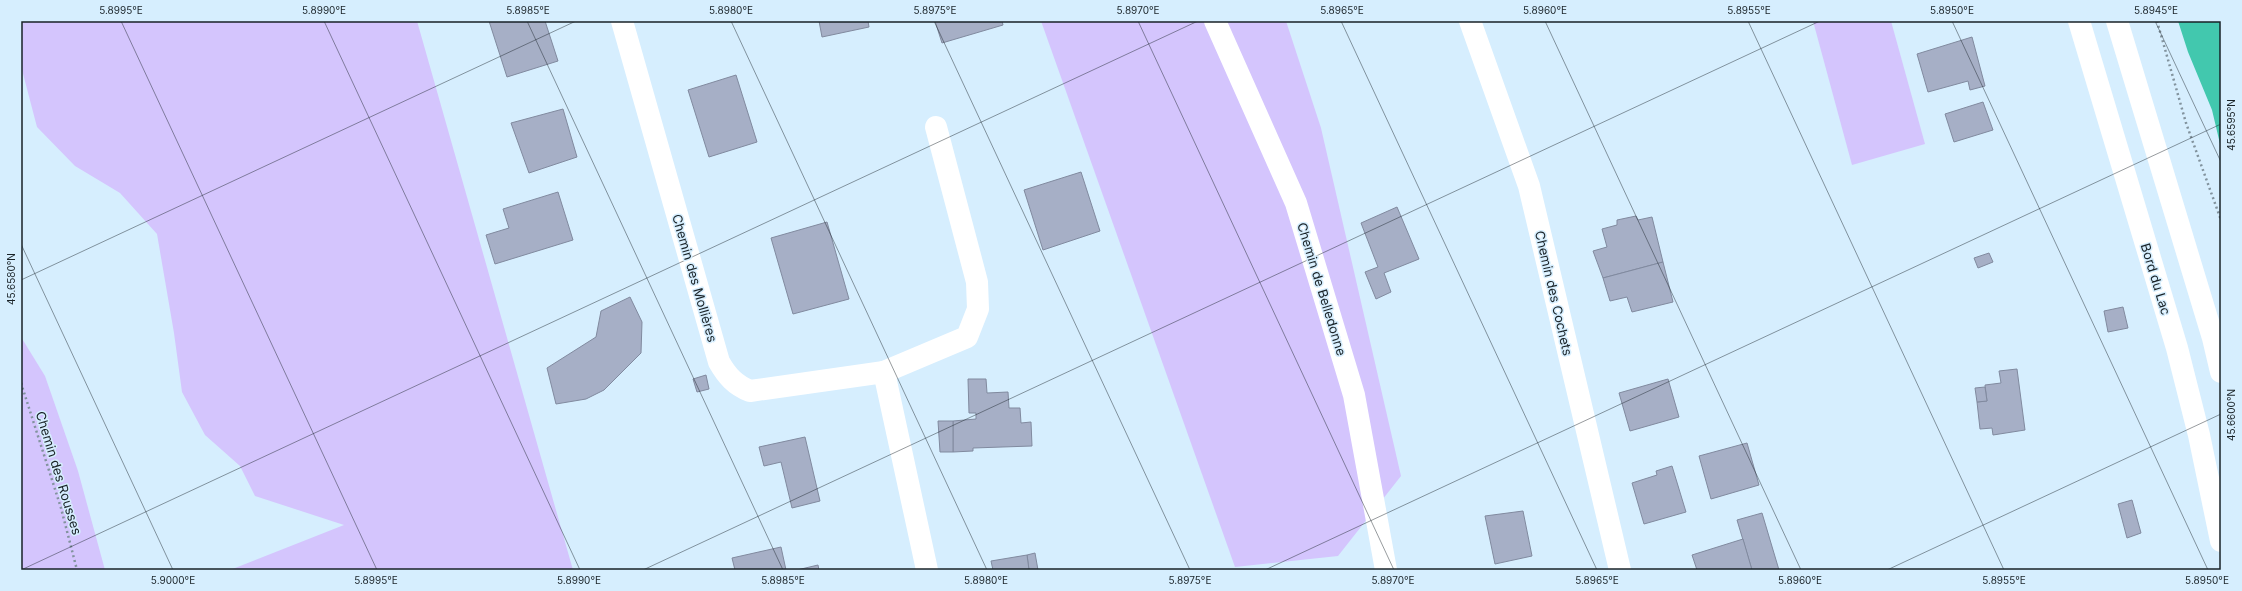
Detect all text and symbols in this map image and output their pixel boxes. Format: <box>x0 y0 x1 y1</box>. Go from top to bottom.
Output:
text: 5.8995°E <box>99 4 143 16</box>
text: 5.8990°E <box>302 4 346 16</box>
text: 5.8985°E <box>506 4 550 16</box>
text: 5.8980°E <box>709 4 753 16</box>
text: 5.8975°E <box>914 4 956 16</box>
text: 5.8970°E <box>1116 4 1160 16</box>
text: 5.8965°E <box>1320 4 1364 16</box>
text: 5.8960°E <box>1523 4 1567 16</box>
text: 5.8955°E <box>1727 4 1771 16</box>
text: 5.8950°E <box>1930 4 1974 16</box>
text: 5.8945°E <box>2134 4 2178 16</box>
text: 45.6595°N <box>2225 99 2237 151</box>
street label: Chemin des Mollières <box>669 212 721 344</box>
street label: Chemin de Belledonne <box>1294 220 1350 358</box>
street label: Chemin des Cochets <box>1532 229 1576 357</box>
street label: Bord du Lac <box>2138 241 2174 317</box>
text: 45.6580°N <box>5 253 17 305</box>
text: 45.6600°N <box>2225 389 2237 441</box>
street label: Chemin des Rousses <box>33 409 85 537</box>
text: 5.9000°E <box>151 574 195 586</box>
text: 5.8995°E <box>354 574 398 586</box>
text: 5.8990°E <box>557 574 601 586</box>
text: 5.8985°E <box>761 574 805 586</box>
text: 5.8980°E <box>964 574 1008 586</box>
text: 5.8975°E <box>1169 574 1211 586</box>
text: 5.8970°E <box>1371 574 1415 586</box>
text: 5.8965°E <box>1575 574 1619 586</box>
text: 5.8960°E <box>1778 574 1822 586</box>
text: 5.8955°E <box>1982 574 2026 586</box>
text: 5.8950°E <box>2185 574 2229 586</box>

